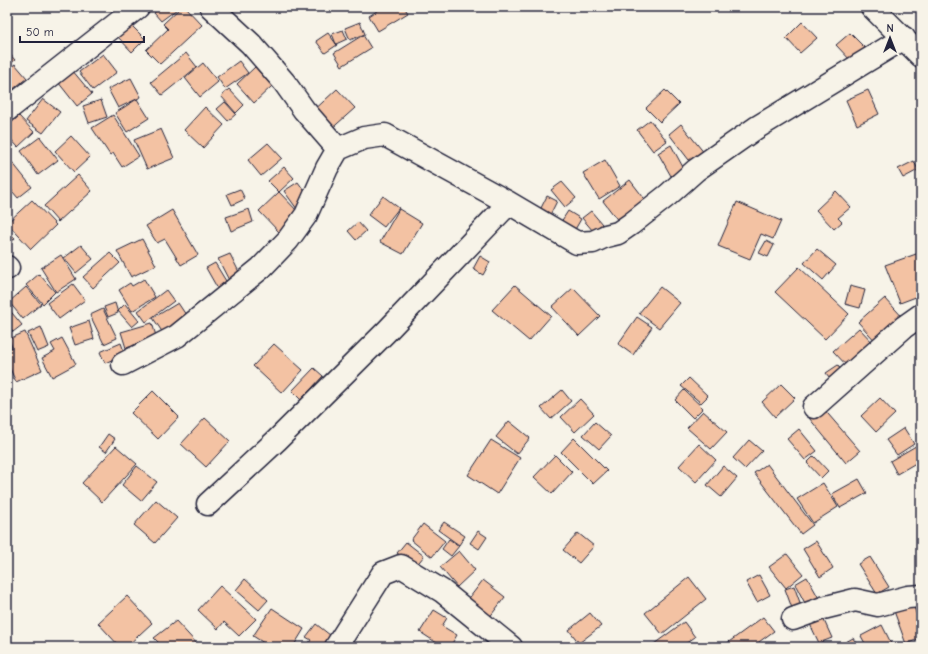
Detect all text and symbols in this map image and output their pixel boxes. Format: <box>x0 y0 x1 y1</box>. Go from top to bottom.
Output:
scale bar <box>20 18 144 44</box>
north arrow <box>870 18 910 58</box>
text: N <box>886 22 894 35</box>
text: 50 m <box>26 25 54 39</box>

